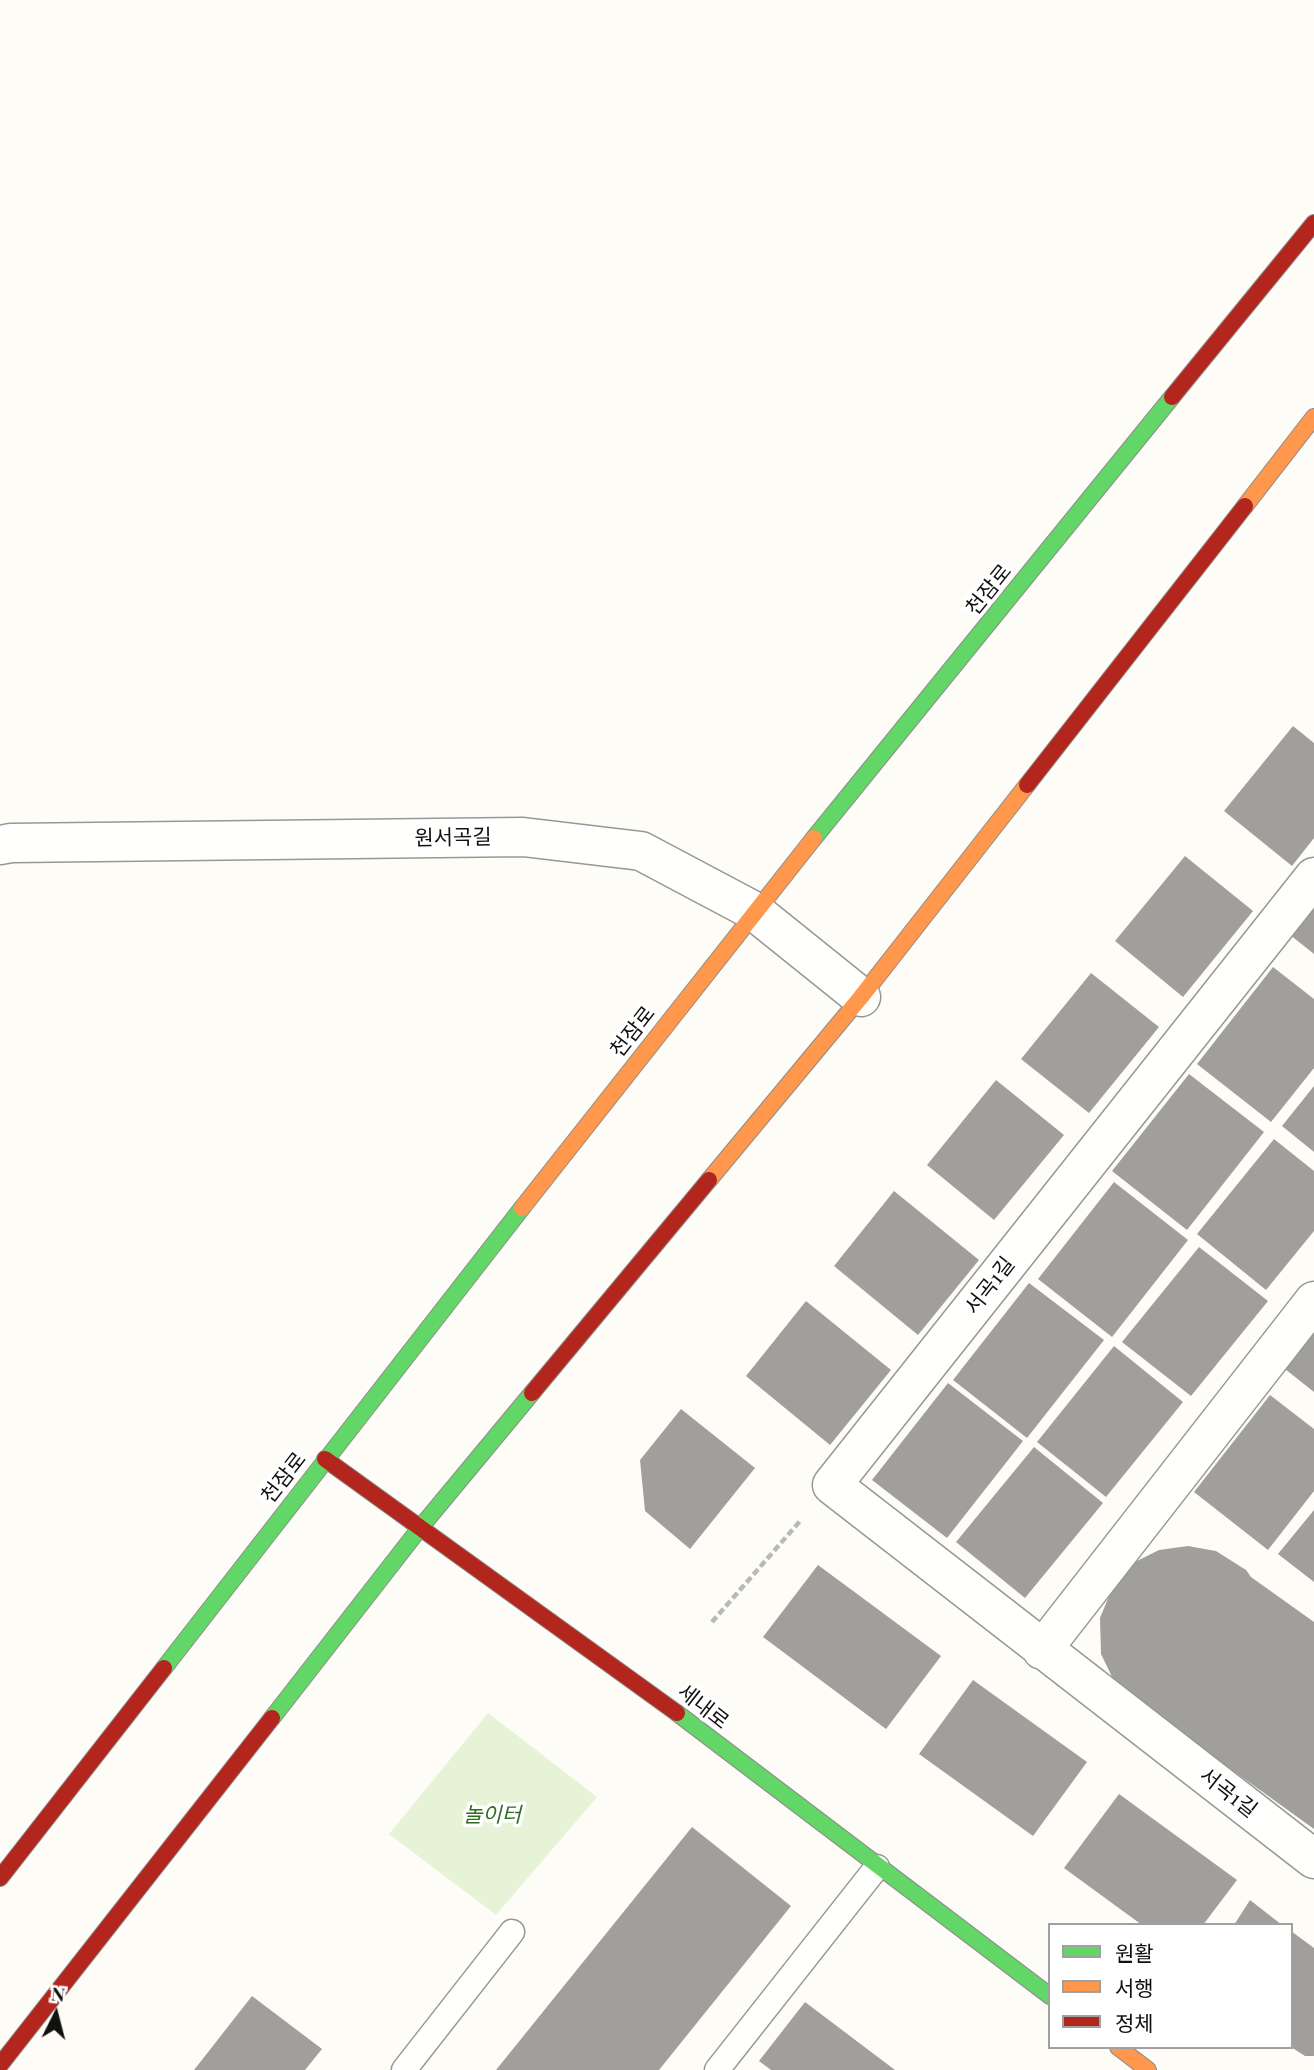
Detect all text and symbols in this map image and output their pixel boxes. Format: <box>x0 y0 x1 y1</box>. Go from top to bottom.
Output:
street label: 천잠로 <box>961 560 1017 620</box>
street label: 원서곡길 <box>414 825 492 851</box>
street label: 천잠로 <box>605 1001 661 1063</box>
street label: 서곡1길 <box>960 1252 1020 1320</box>
street label: 천잠로 <box>256 1447 312 1509</box>
street label: 세내로 <box>672 1679 734 1735</box>
street label: 서곡1길 <box>1194 1763 1262 1823</box>
park label: 놀이터 <box>463 1802 521 1828</box>
legend <box>1048 1923 1293 2049</box>
text: 원활 <box>1115 1938 1154 1966</box>
text: 서행 <box>1115 1973 1154 2001</box>
north arrow <box>21 1979 91 2049</box>
text: N <box>50 1979 66 2007</box>
text: 정체 <box>1115 2008 1154 2036</box>

